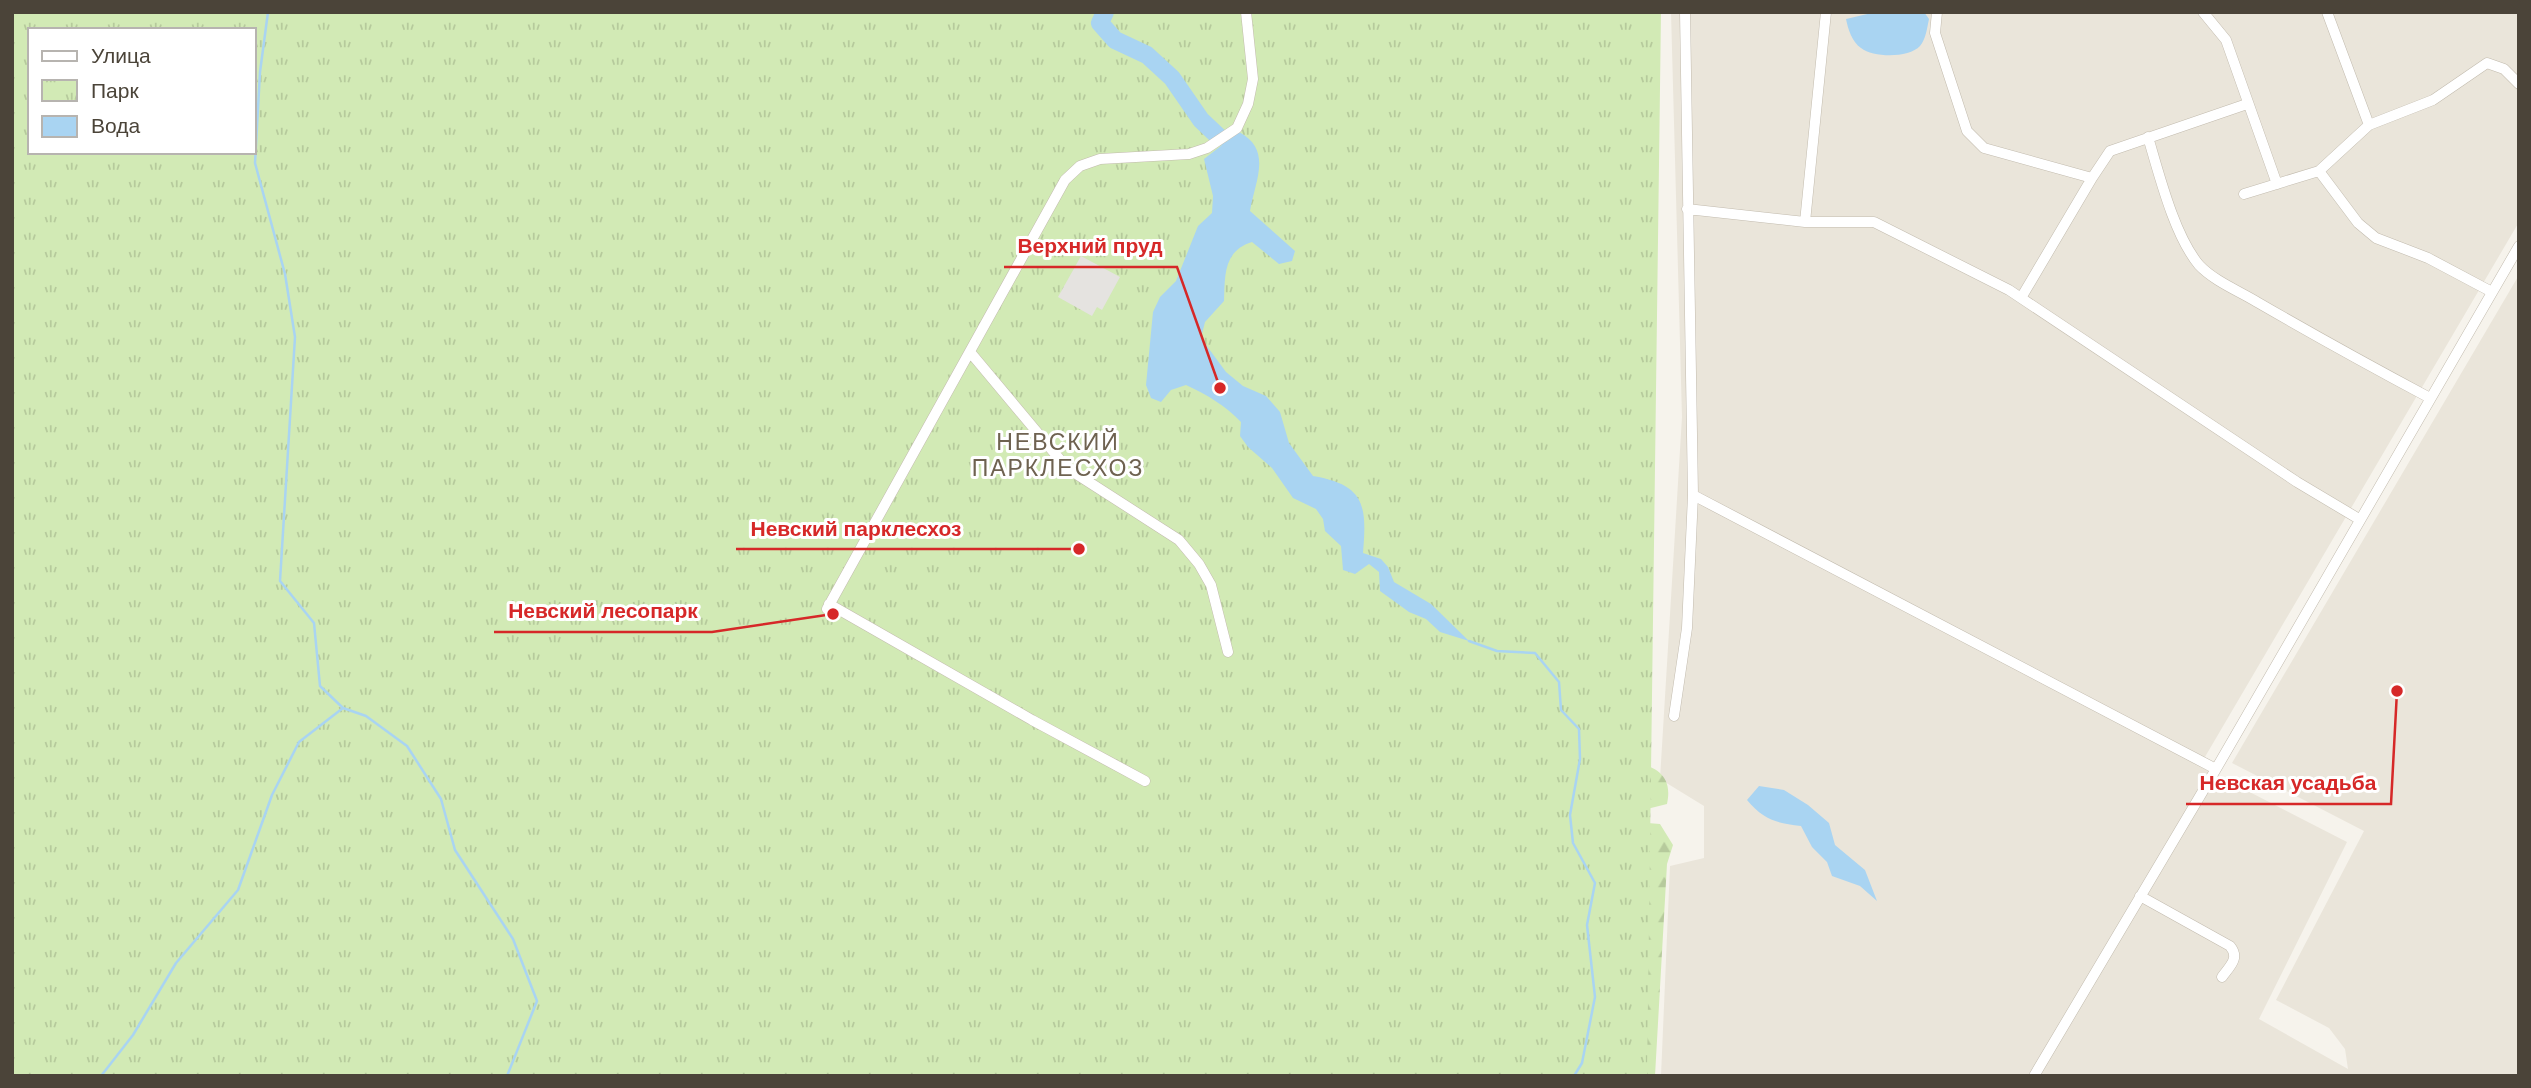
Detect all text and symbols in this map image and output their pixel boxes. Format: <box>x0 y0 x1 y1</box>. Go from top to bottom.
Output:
legend <box>28 28 256 154</box>
text: Улица <box>91 44 151 67</box>
text: Парк <box>91 79 139 102</box>
text: Вода <box>91 114 140 137</box>
callout: Верхний пруд <box>1004 225 1177 267</box>
text: Верхний пруд <box>1017 234 1163 257</box>
district label: НЕВСКИЙ ПАРКЛЕСХОЗ <box>972 428 1144 481</box>
callout: Невский парклесхоз <box>736 507 976 549</box>
text: Невский парклесхоз <box>750 517 962 540</box>
callout: Невский лесопарк <box>494 590 712 632</box>
text: Невский лесопарк <box>508 599 698 622</box>
callout: Невская усадьба <box>2186 762 2391 804</box>
text: Невская усадьба <box>2200 771 2377 794</box>

